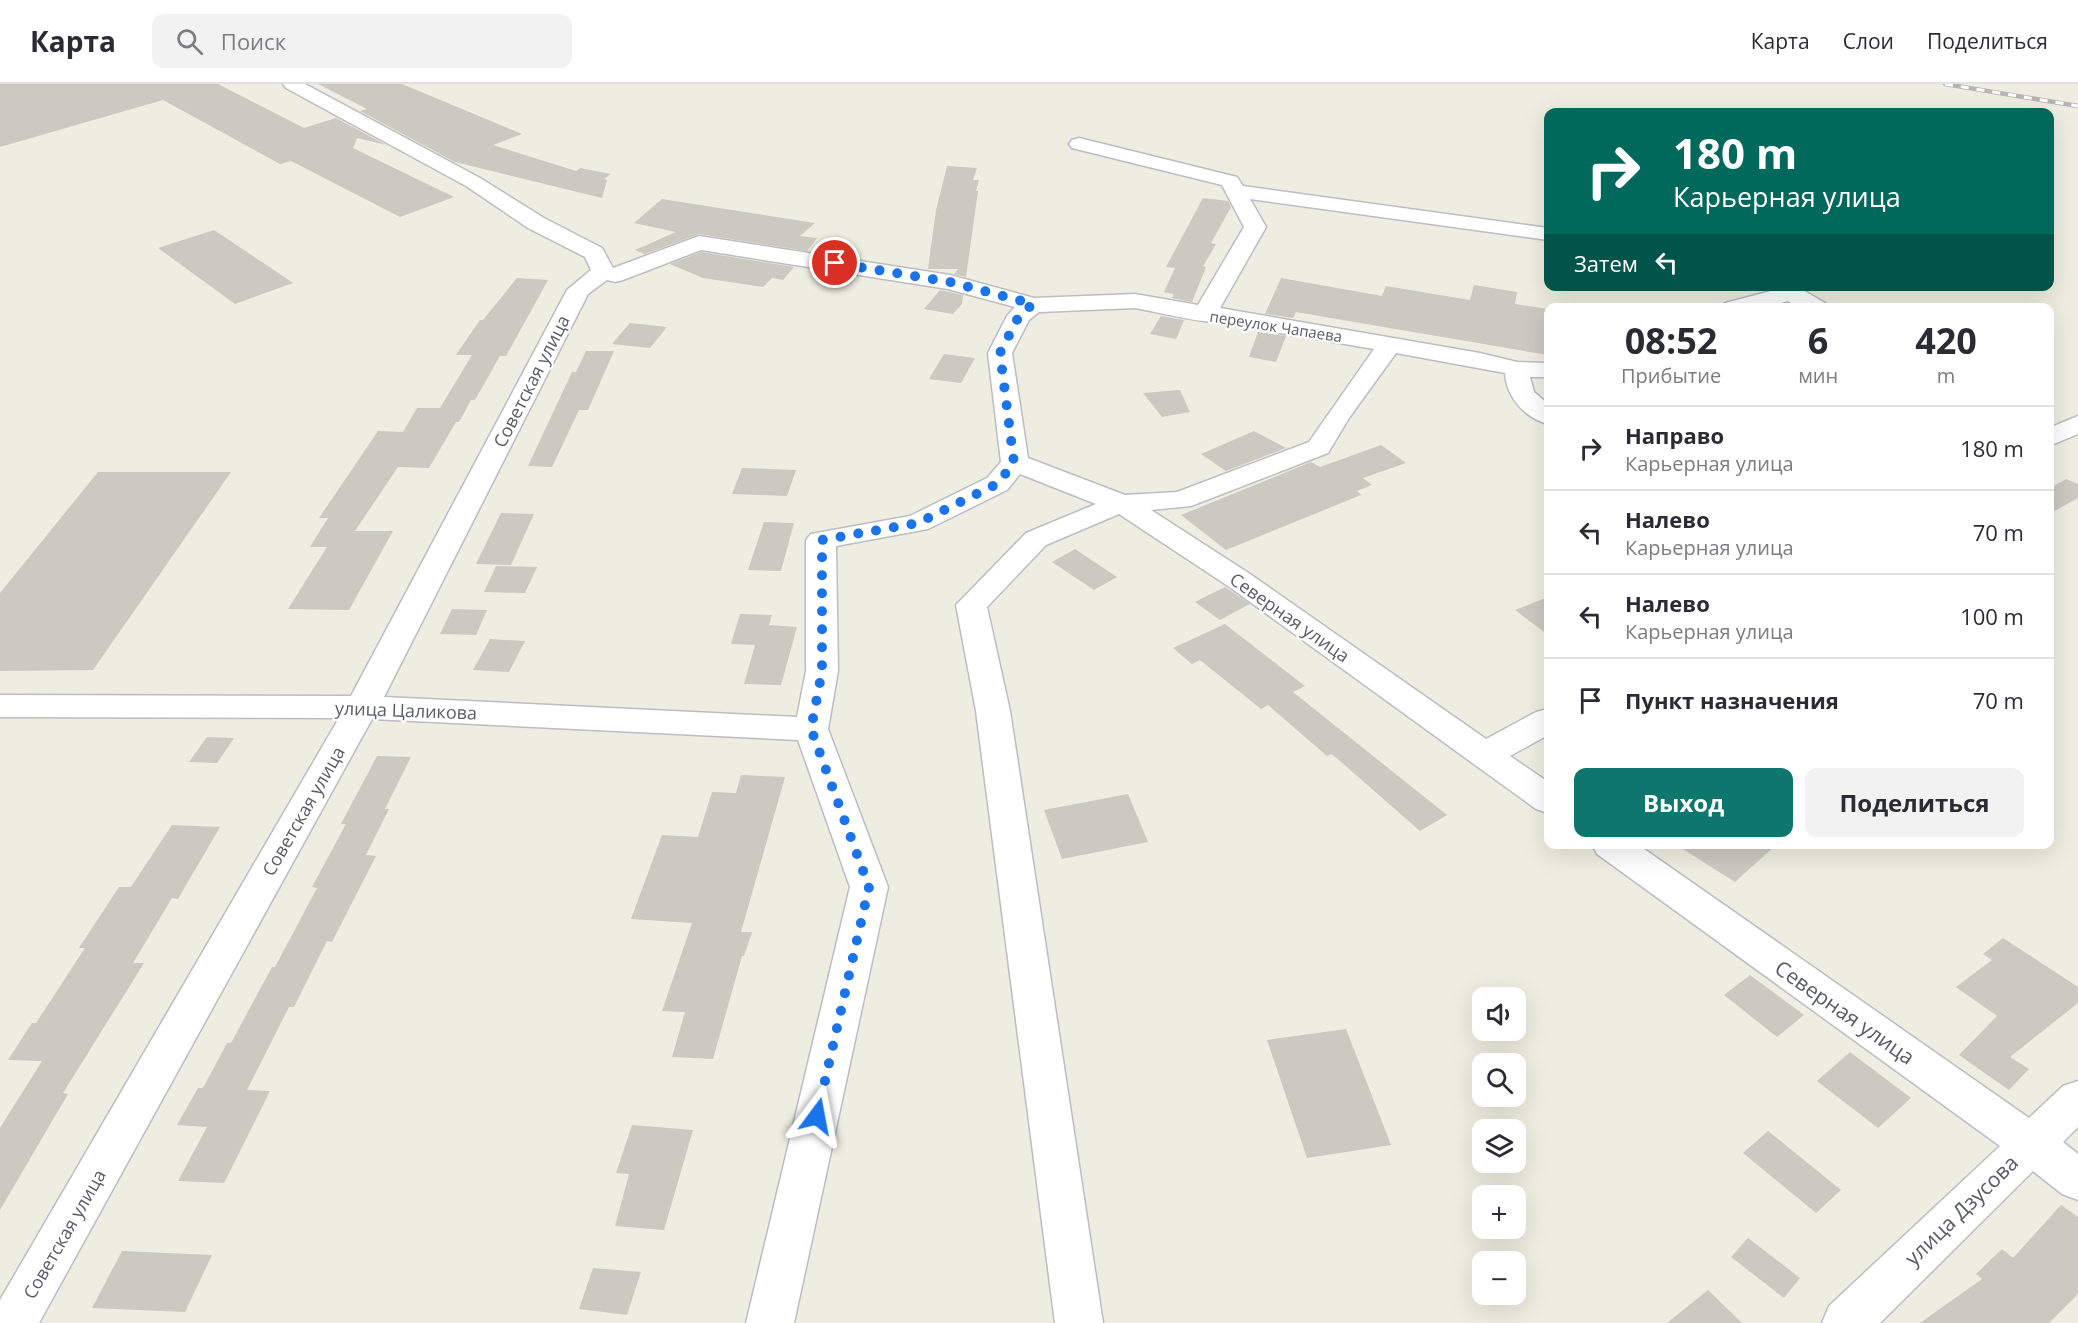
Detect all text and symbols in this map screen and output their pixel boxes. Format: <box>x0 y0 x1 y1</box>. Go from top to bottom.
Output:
search box <box>152 14 572 68</box>
text: Карта <box>30 22 116 60</box>
icon: search <box>173 25 206 58</box>
text: Поиск <box>221 26 286 56</box>
text: Карта <box>1751 27 1810 55</box>
text: Слои <box>1843 27 1894 55</box>
text: Поделиться <box>1927 27 2048 55</box>
text: 180 m <box>1673 124 1797 181</box>
icon: right <box>1574 132 1652 210</box>
text: Карьерная улица <box>1673 178 1901 215</box>
pin <box>809 237 860 288</box>
icon: arrive <box>818 246 851 279</box>
icon: left <box>1650 246 1683 279</box>
text: Затем <box>1574 248 1638 278</box>
street label: переулок Чапаева <box>1208 306 1344 346</box>
street label: Советская улица <box>487 311 575 451</box>
text: 08:52 <box>1625 316 1717 365</box>
text: 6 <box>1808 316 1828 365</box>
text: 420 <box>1915 316 1977 365</box>
text: Прибытие <box>1621 362 1721 389</box>
text: мин <box>1798 362 1838 389</box>
text: m <box>1937 362 1955 389</box>
text: Направо <box>1625 420 1724 450</box>
icon: right <box>1574 432 1607 465</box>
text: 180 m <box>1960 433 2024 463</box>
text: Карьерная улица <box>1625 450 1794 477</box>
text: Налево <box>1625 504 1710 534</box>
icon: left <box>1574 516 1607 549</box>
text: 70 m <box>1973 517 2024 547</box>
text: Карьерная улица <box>1625 534 1794 561</box>
street label: Северная улица <box>1225 567 1355 667</box>
text: Налево <box>1625 588 1710 618</box>
icon: left <box>1574 600 1607 633</box>
text: 100 m <box>1960 601 2024 631</box>
text: Карьерная улица <box>1625 618 1794 645</box>
icon: arrive <box>1574 684 1607 717</box>
text: Пункт назначения <box>1625 685 1839 715</box>
text: 70 m <box>1973 685 2024 715</box>
street label: улица Цаликова <box>335 696 477 724</box>
street label: Советская улица <box>256 742 350 880</box>
button: Выход <box>1574 768 1793 837</box>
button: Поделиться <box>1805 768 2024 837</box>
street label: Северная улица <box>1770 953 1920 1071</box>
map controls <box>1472 987 1526 1305</box>
button: sound <box>1472 987 1526 1041</box>
button: search <box>1472 1053 1526 1107</box>
position arrow <box>785 1084 849 1148</box>
button: layers <box>1472 1119 1526 1173</box>
street label: улица Дзусова <box>1898 1149 2024 1271</box>
street label: Советская улица <box>17 1165 111 1303</box>
button: + <box>1472 1185 1526 1239</box>
button: − <box>1472 1251 1526 1305</box>

